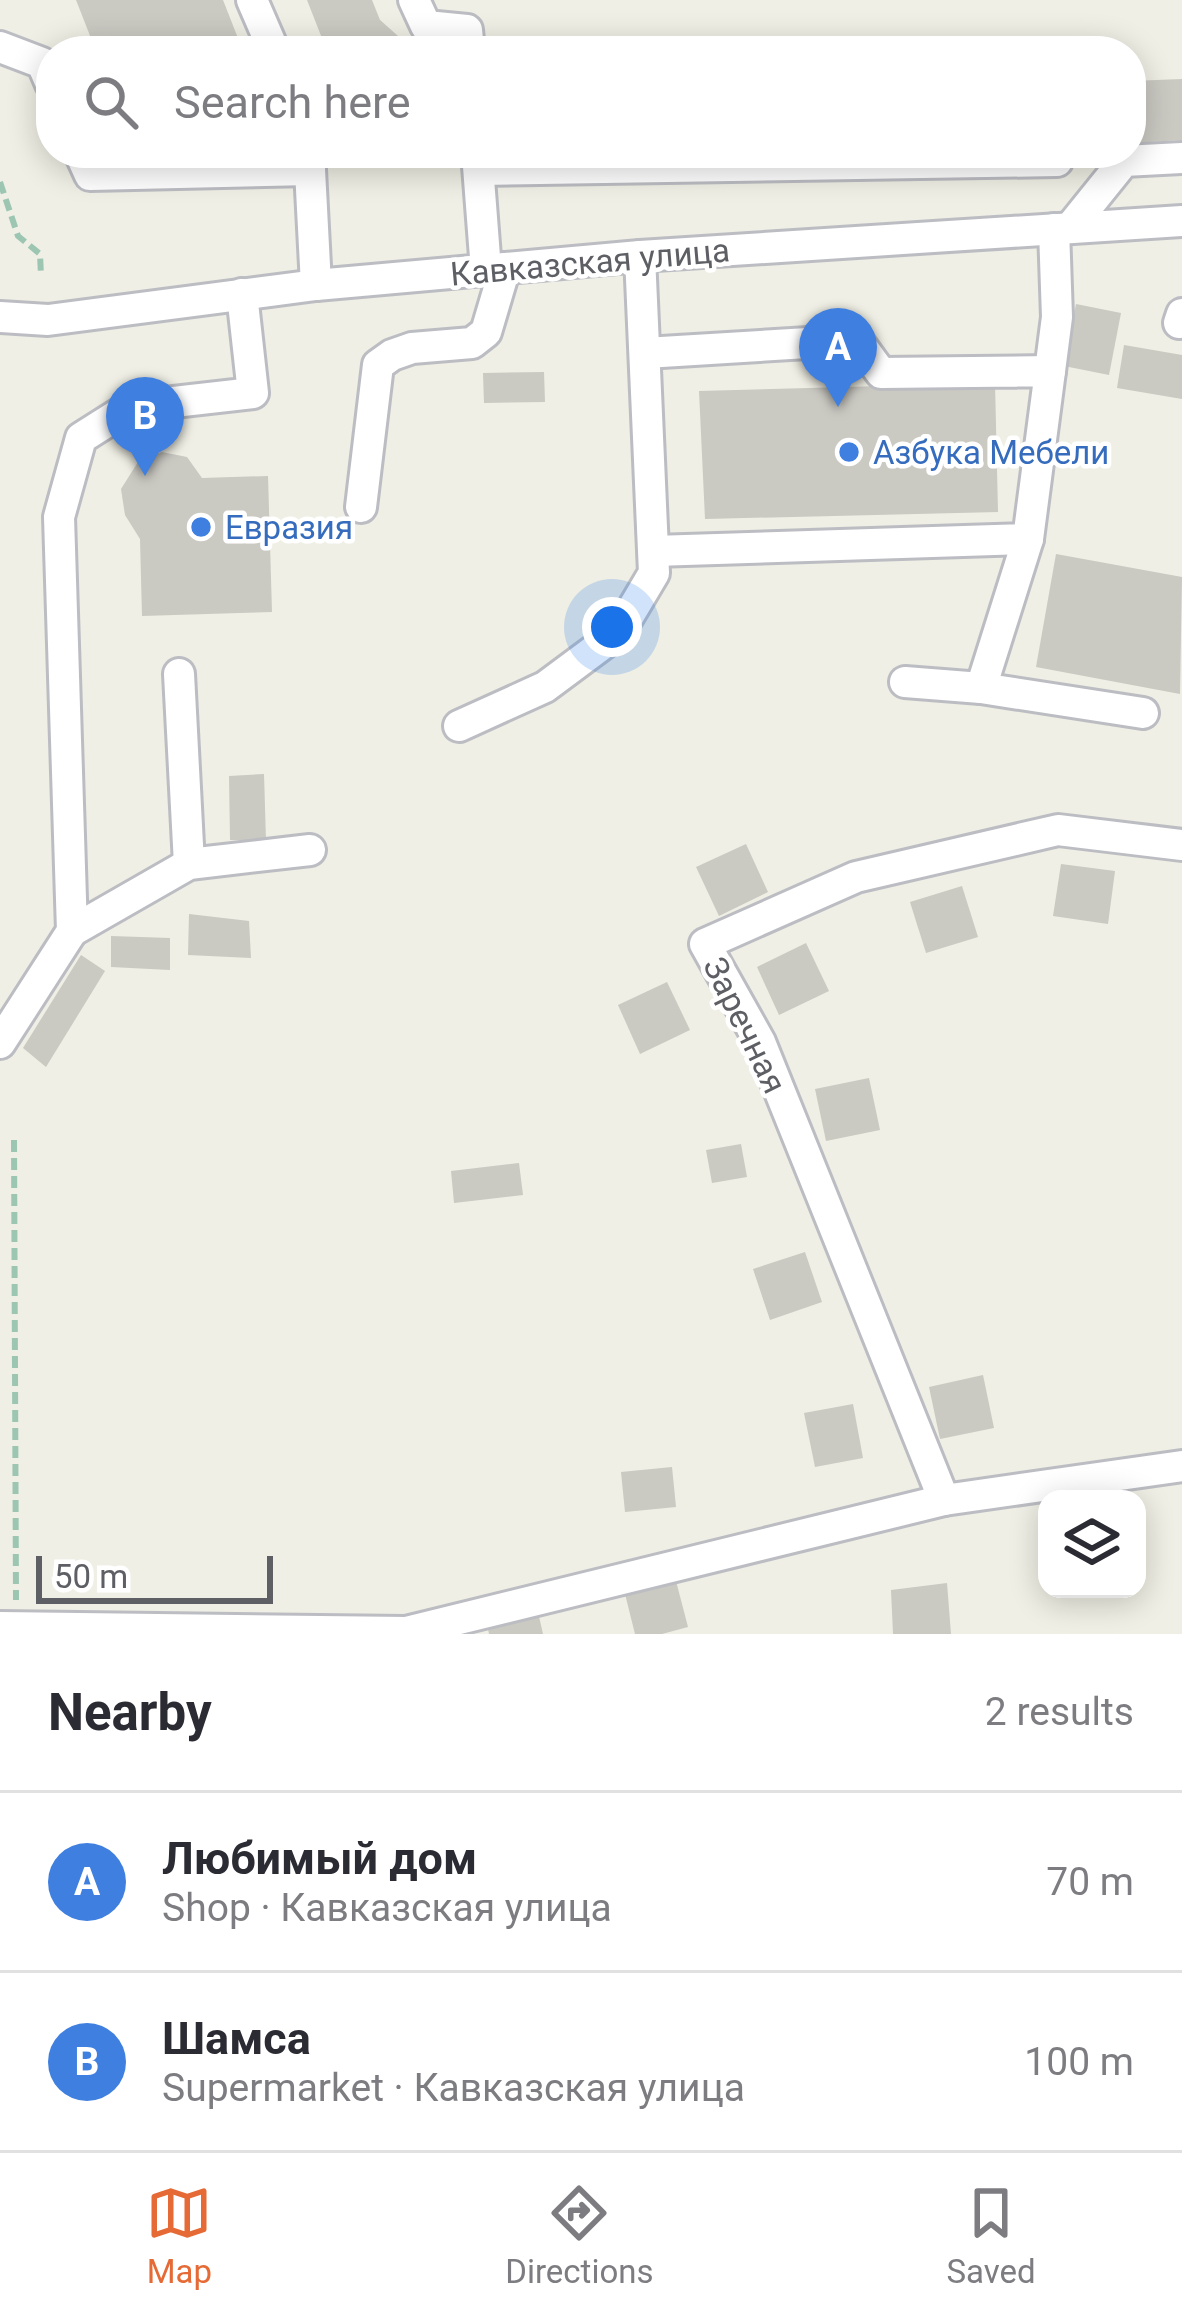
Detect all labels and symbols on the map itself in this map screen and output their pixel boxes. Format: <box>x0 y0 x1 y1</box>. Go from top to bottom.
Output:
street label: Кавказская улица <box>449 230 731 294</box>
pin: A <box>799 308 877 407</box>
pin: B <box>106 377 184 476</box>
place label: Азбука Мебели <box>873 433 1109 472</box>
marker: Азбука Мебели <box>836 439 862 465</box>
place label: Евразия <box>225 508 353 547</box>
marker: Евразия <box>188 514 214 540</box>
your location <box>582 597 642 657</box>
street label: Заречная <box>695 951 795 1099</box>
scale bar <box>36 1550 273 1603</box>

